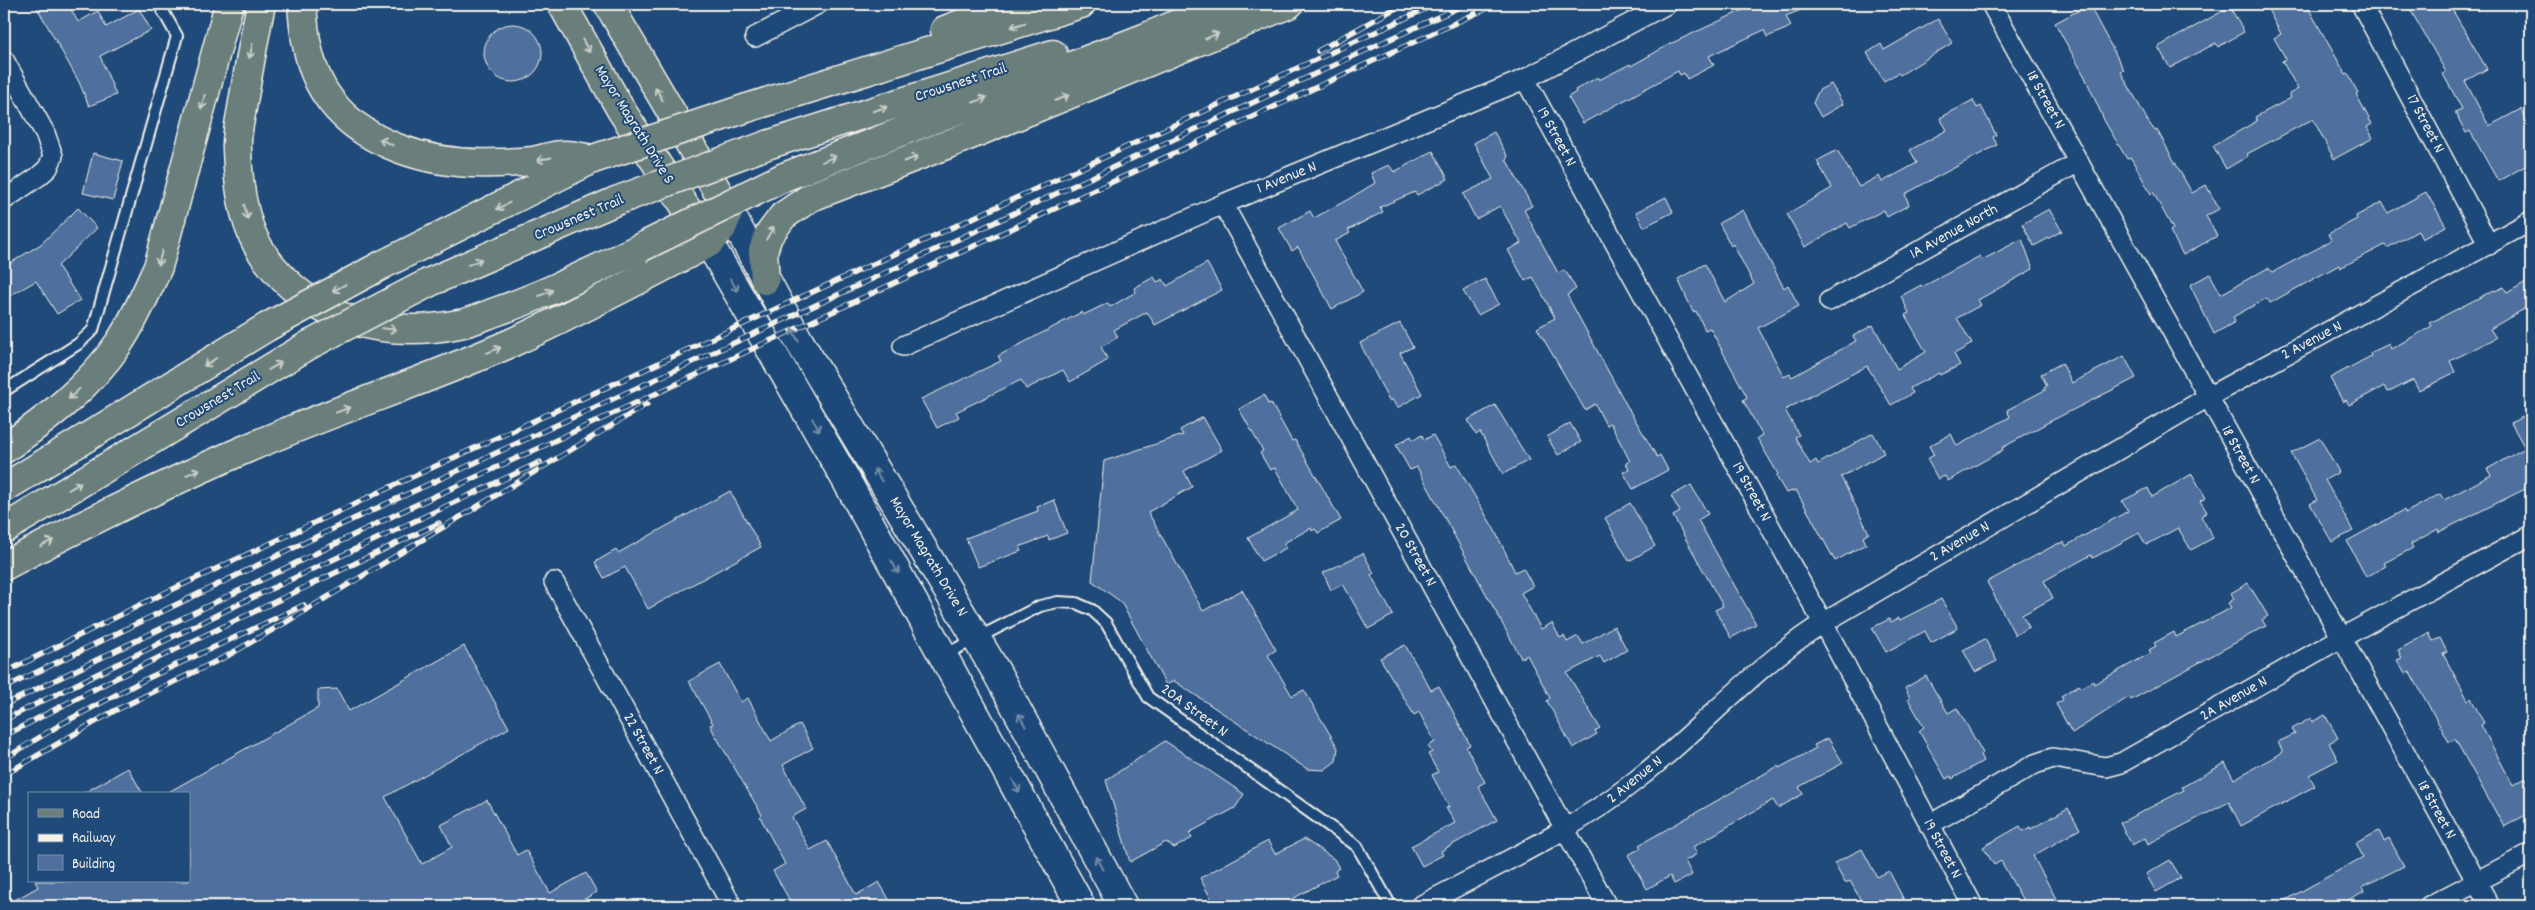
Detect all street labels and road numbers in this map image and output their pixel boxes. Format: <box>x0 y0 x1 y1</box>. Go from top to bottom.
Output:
street label: Crowsnest Trail <box>912 57 1010 109</box>
street label: Mayor Magrath Drive S <box>588 61 680 189</box>
street label: 18 Street N <box>2019 66 2071 134</box>
street label: 17 Street N <box>2400 90 2450 158</box>
street label: 19 Street N <box>1530 103 1582 171</box>
street label: 1 Avenue N <box>1254 156 1320 200</box>
street label: Crowsnest Trail <box>531 189 628 247</box>
street label: 1A Avenue North <box>1906 198 2002 266</box>
street label: 2 Avenue N <box>2277 315 2347 367</box>
street label: Crowsnest Trail <box>171 365 265 434</box>
street label: 18 Street N <box>2214 421 2266 489</box>
street label: 19 Street N <box>1725 458 1777 526</box>
street label: Mayor Magrath Drive N <box>883 492 973 622</box>
street label: 2 Avenue N <box>1926 515 1994 568</box>
street label: 20 Street N <box>1388 519 1442 591</box>
street label: 2A Avenue N <box>2196 670 2272 728</box>
street label: 20A Street N <box>1155 679 1233 743</box>
street label: 22 Street N <box>616 709 670 779</box>
street label: 2 Avenue N <box>1602 750 1668 810</box>
street label: 18 Street N <box>2410 776 2462 844</box>
street label: 19 Street N <box>1917 815 1967 883</box>

